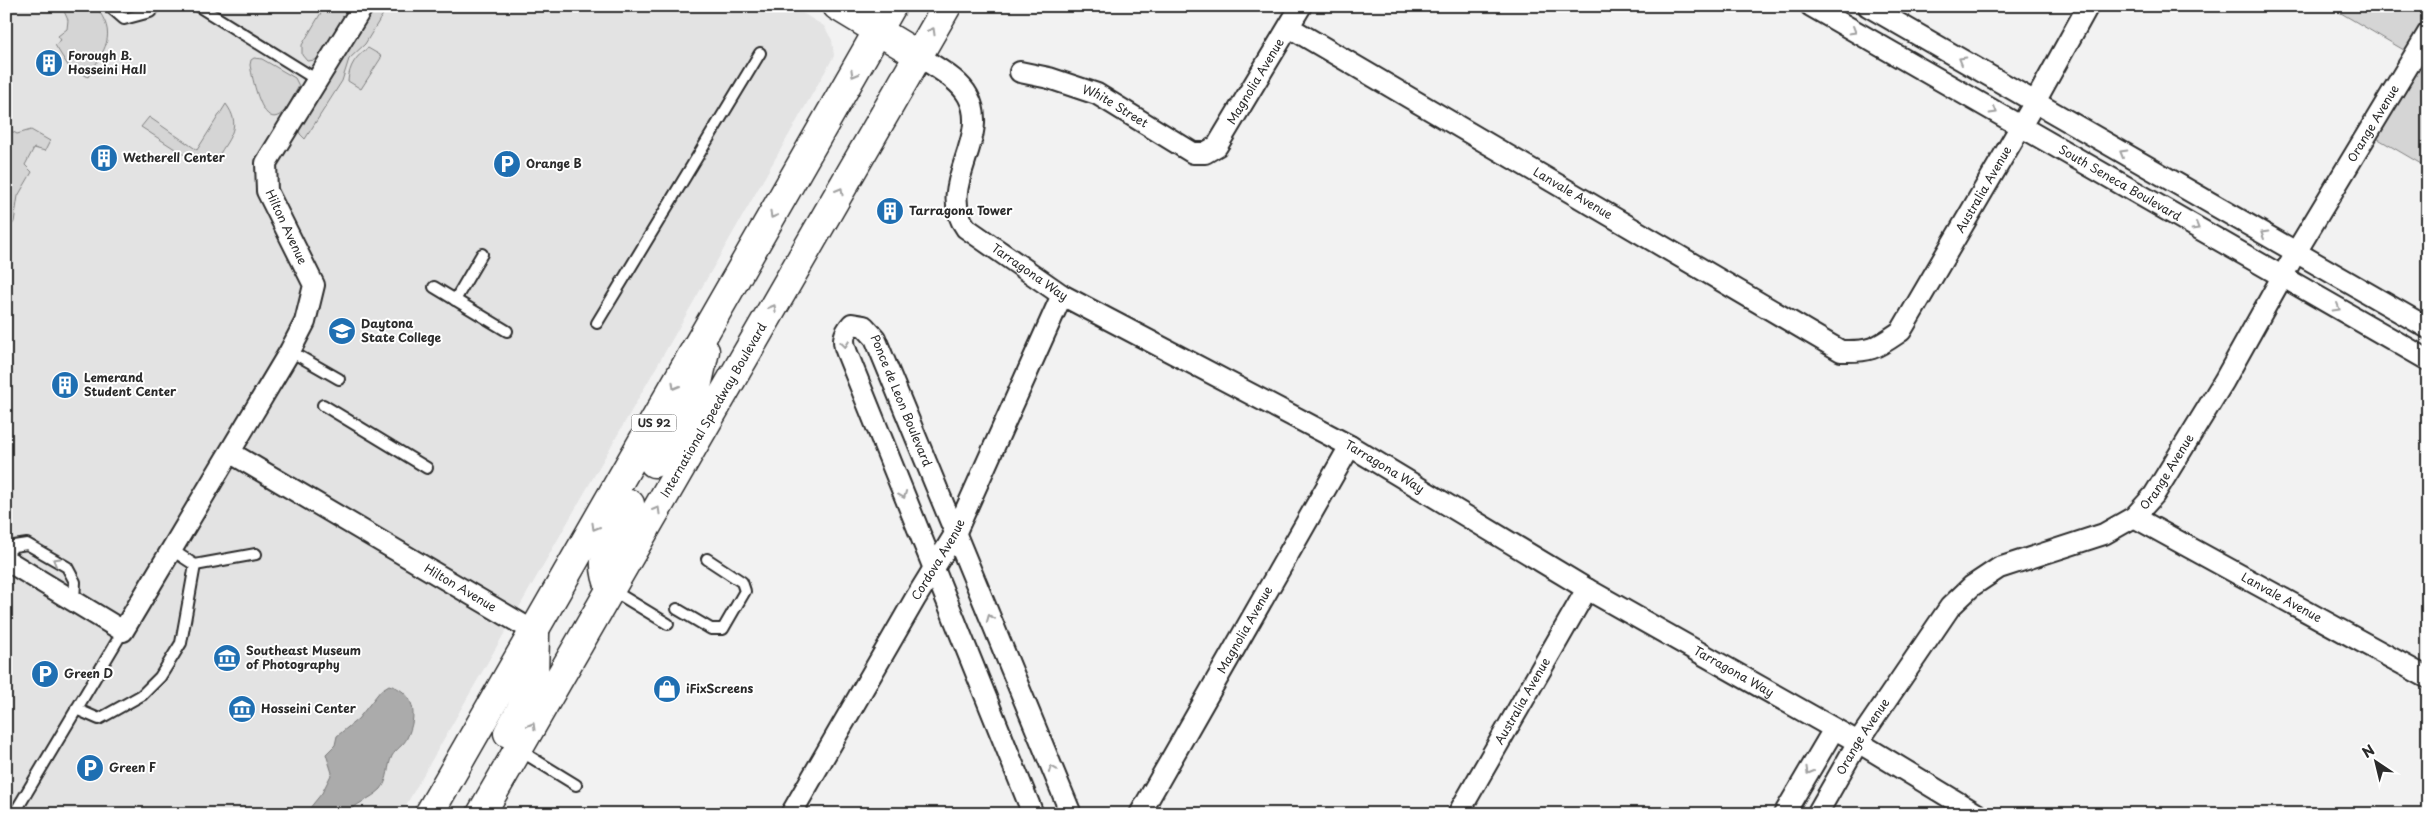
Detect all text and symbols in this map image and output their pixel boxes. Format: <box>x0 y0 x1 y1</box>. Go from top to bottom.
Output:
one-way arrow <box>1848 24 1857 34</box>
one-way arrow <box>926 27 936 36</box>
street label: Magnolia Avenue <box>1222 34 1288 128</box>
place label: Forough B. Hosseini Hall <box>68 46 146 78</box>
building icon: Forough B. Hosseini Hall <box>34 48 64 78</box>
one-way arrow <box>1959 57 1968 67</box>
one-way arrow <box>850 68 860 77</box>
street label: White Street <box>1080 80 1152 132</box>
street label: Orange Avenue <box>2342 81 2403 165</box>
one-way arrow <box>1989 105 1998 115</box>
street label: South Seneca Boulevard <box>2056 140 2185 225</box>
street label: Australia Avenue <box>1950 142 2016 236</box>
building icon: Wetherell Center <box>89 143 119 173</box>
place label: Wetherell Center <box>123 148 226 166</box>
parking icon: Orange B <box>492 149 522 179</box>
one-way arrow <box>2120 149 2129 159</box>
place label: Orange B <box>526 154 582 172</box>
street label: Lanvale Avenue <box>1530 162 1617 223</box>
street label: Hilton Avenue <box>262 186 312 268</box>
one-way arrow <box>833 188 843 197</box>
building icon: Tarragona Tower <box>875 196 905 226</box>
place label: Tarragona Tower <box>909 201 1013 219</box>
one-way arrow <box>770 209 780 218</box>
one-way arrow <box>2190 221 2199 231</box>
one-way arrow <box>2261 230 2270 240</box>
street label: Tarragona Way <box>988 238 1072 305</box>
one-way arrow <box>2331 302 2340 312</box>
one-way arrow <box>766 304 776 313</box>
place label: Daytona State College <box>361 314 442 346</box>
school or university icon: Daytona State College <box>327 316 357 346</box>
street label: International Speedway Boulevard <box>655 319 771 501</box>
street label: Ponce de Leon Boulevard <box>867 332 937 470</box>
one-way arrow <box>839 341 850 349</box>
place label: Lemerand Student Center <box>84 368 177 400</box>
building icon: Lemerand Student Center <box>50 370 80 400</box>
one-way arrow <box>672 381 682 390</box>
road number: US 92 <box>632 414 676 432</box>
street label: Orange Avenue <box>2135 430 2198 513</box>
street label: Tarragona Way <box>1342 435 1428 497</box>
one-way arrow <box>897 490 907 499</box>
one-way arrow <box>650 506 660 515</box>
street label: Cordova Avenue <box>906 515 969 603</box>
one-way arrow <box>591 522 601 531</box>
one-way arrow <box>53 557 62 567</box>
street label: Hilton Avenue <box>421 559 501 616</box>
street label: Lanvale Avenue <box>2238 567 2326 626</box>
street label: Magnolia Avenue <box>1212 582 1277 676</box>
one-way arrow <box>986 615 996 623</box>
place label: Southeast Museum of Photography <box>246 641 361 673</box>
street label: Tarragona Way <box>1691 641 1778 701</box>
museum icon: Southeast Museum of Photography <box>212 643 242 673</box>
street label: Australia Avenue <box>1490 654 1554 748</box>
parking icon: Green D <box>30 659 60 689</box>
place label: Green D <box>64 664 113 682</box>
shop icon: iFixScreens <box>652 674 682 704</box>
place label: iFixScreens <box>686 679 754 697</box>
museum icon: Hosseini Center <box>227 694 257 724</box>
street label: Orange Avenue <box>1831 694 1894 778</box>
place label: Hosseini Center <box>261 699 357 717</box>
one-way arrow <box>525 723 535 732</box>
north arrow <box>2352 738 2402 788</box>
text: N <box>2358 739 2379 763</box>
parking icon: Green F <box>75 753 105 783</box>
place label: Green F <box>109 758 156 776</box>
one-way arrow <box>1048 765 1058 774</box>
one-way arrow <box>1806 765 1816 774</box>

